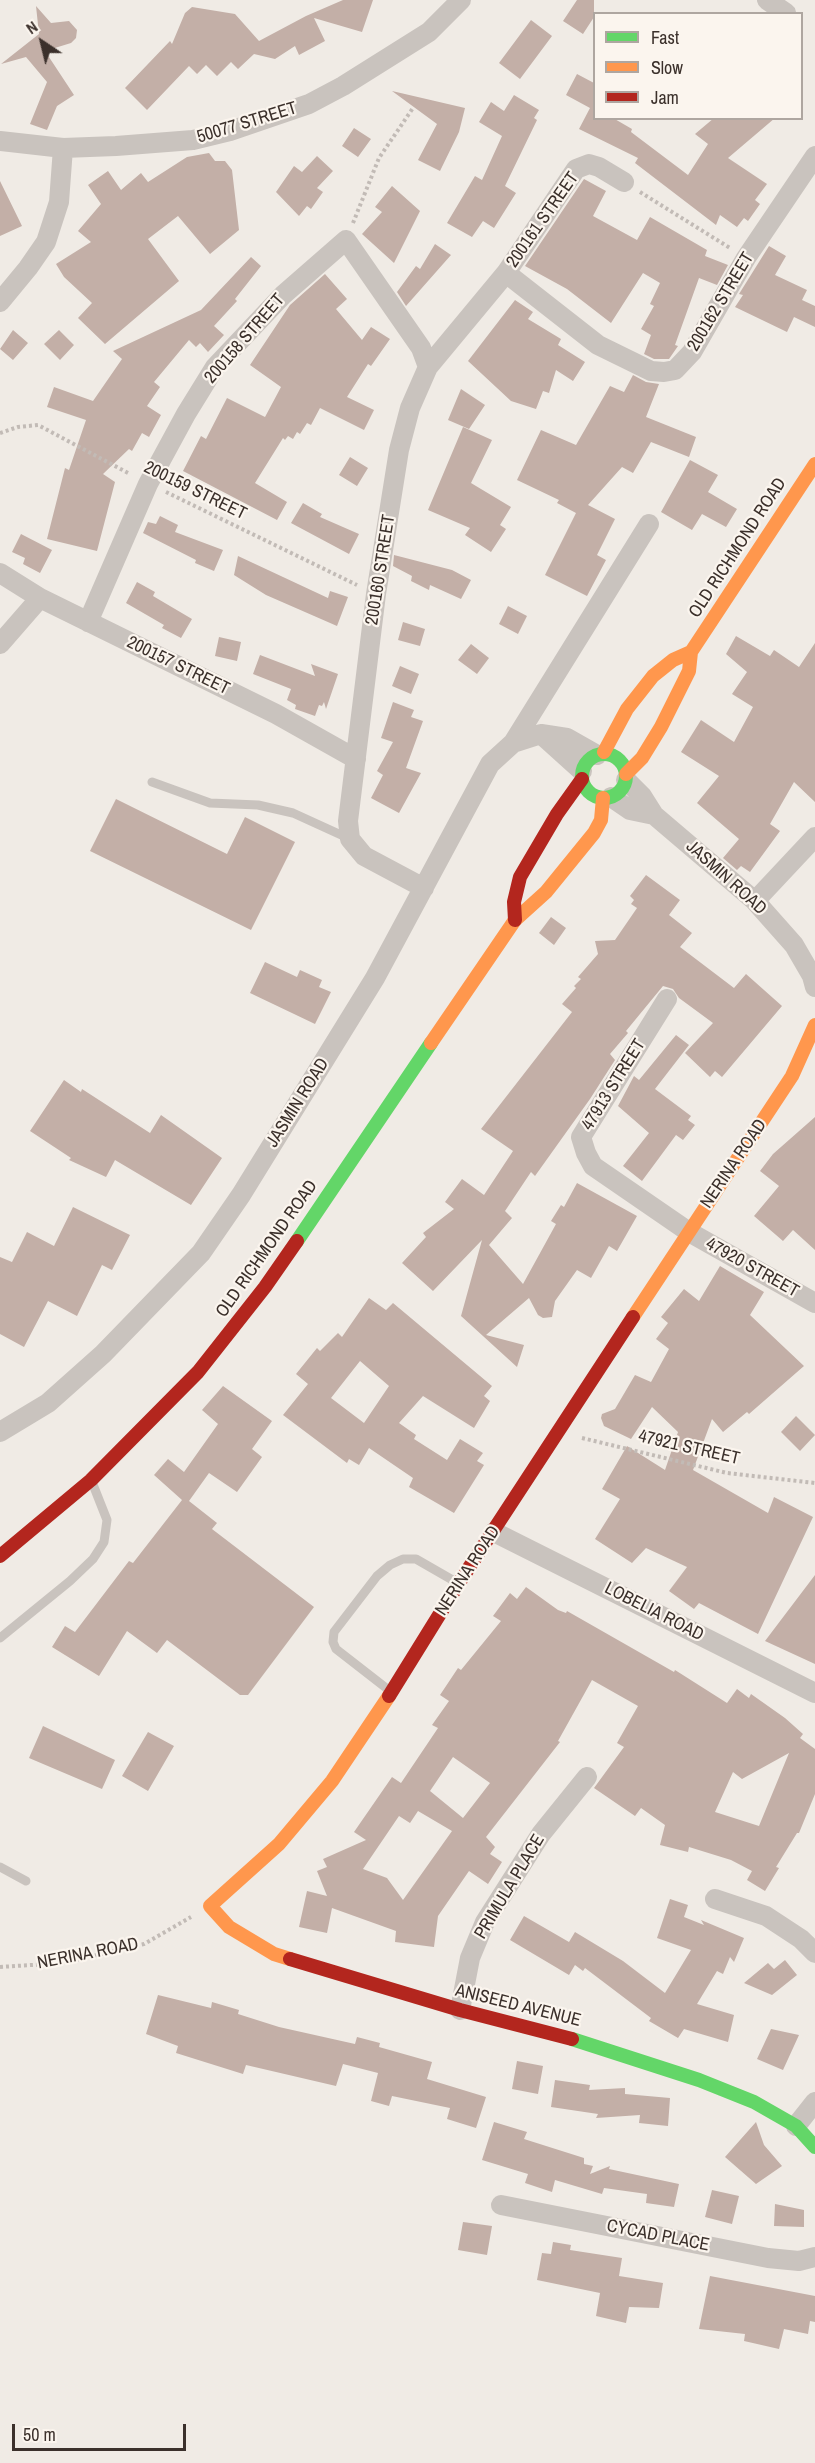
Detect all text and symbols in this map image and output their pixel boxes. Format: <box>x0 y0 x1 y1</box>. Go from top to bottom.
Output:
north arrow <box>12 12 72 72</box>
legend <box>593 12 803 120</box>
text: N <box>21 16 42 39</box>
text: Fast <box>651 25 679 50</box>
text: Slow <box>651 55 683 80</box>
text: Jam <box>651 85 679 110</box>
street label: 50077 STREET <box>194 98 300 148</box>
street label: 200161 STREET <box>502 168 584 272</box>
street label: 200162 STREET <box>683 249 759 355</box>
street label: 200158 STREET <box>200 290 290 388</box>
street label: 200159 STREET <box>140 457 250 525</box>
street label: OLD RICHMOND ROAD <box>685 474 791 622</box>
street label: 200160 STREET <box>362 513 400 627</box>
street label: 200157 STREET <box>123 632 233 700</box>
street label: JASMIN ROAD <box>681 836 771 920</box>
street label: 47913 STREET <box>577 1035 651 1135</box>
street label: JASMIN ROAD <box>262 1055 334 1151</box>
street label: NERINA ROAD <box>696 1115 772 1213</box>
street label: OLD RICHMOND ROAD <box>212 1176 322 1322</box>
street label: 47920 STREET <box>702 1233 802 1303</box>
street label: 47921 STREET <box>636 1426 742 1470</box>
street label: NERINA ROAD <box>431 1522 505 1620</box>
street label: LOBELIA ROAD <box>601 1578 707 1646</box>
street label: PRIMULA PLACE <box>470 1831 550 1943</box>
street label: NERINA ROAD <box>36 1934 140 1974</box>
street label: ANISEED AVENUE <box>453 1980 583 2032</box>
street label: CYCAD PLACE <box>605 2215 711 2257</box>
scale bar <box>15 2412 189 2450</box>
text: 50 m <box>23 2422 56 2447</box>

